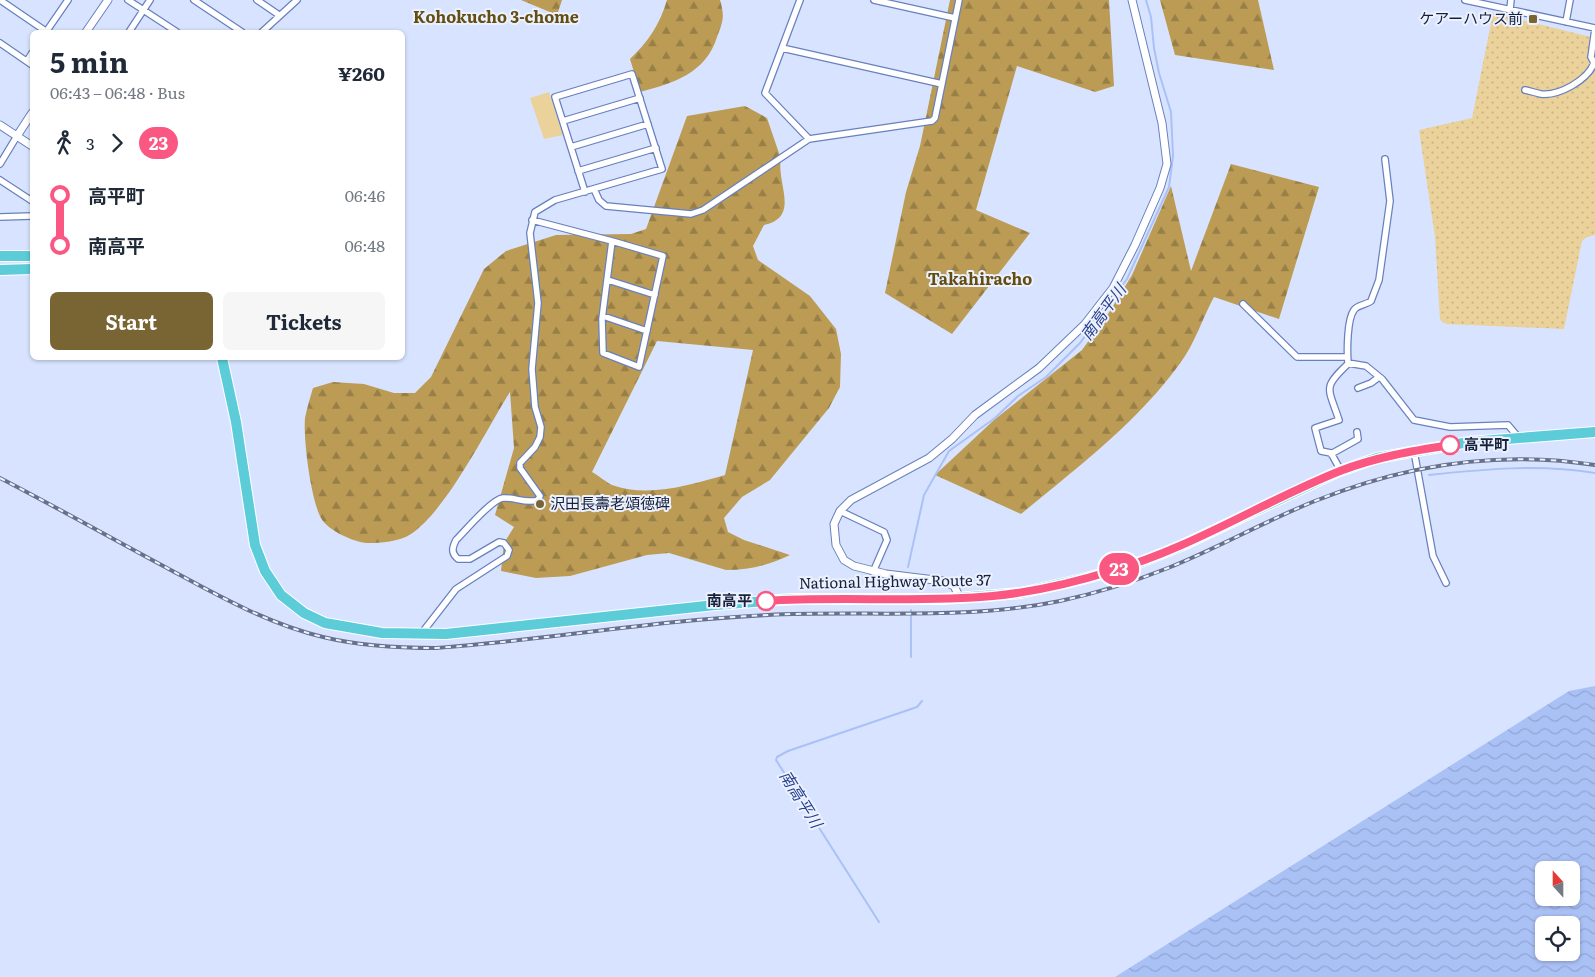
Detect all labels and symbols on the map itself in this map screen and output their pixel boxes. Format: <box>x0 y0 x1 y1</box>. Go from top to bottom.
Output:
district label: Kohokucho 3-chome <box>413 4 579 28</box>
place label: ケアーハウス前 <box>1419 6 1523 29</box>
marker: ケアーハウス前 <box>1527 13 1539 25</box>
district label: Takahiracho <box>928 266 1032 290</box>
water label: 南高平川 <box>1074 277 1132 344</box>
place label: 高平町 <box>1464 432 1509 455</box>
marker: 高平町 <box>1440 435 1460 455</box>
place label: 沢田長壽老頌徳碑 <box>550 491 670 514</box>
marker: 沢田長壽老頌徳碑 <box>534 498 546 510</box>
line badge: 23 <box>1096 553 1142 585</box>
street label: National Highway Route 37 <box>799 567 992 594</box>
place label: 南高平 <box>707 588 752 611</box>
marker: 南高平 <box>756 591 776 611</box>
water label: 南高平川 <box>775 765 830 834</box>
north arrow <box>1535 861 1580 906</box>

